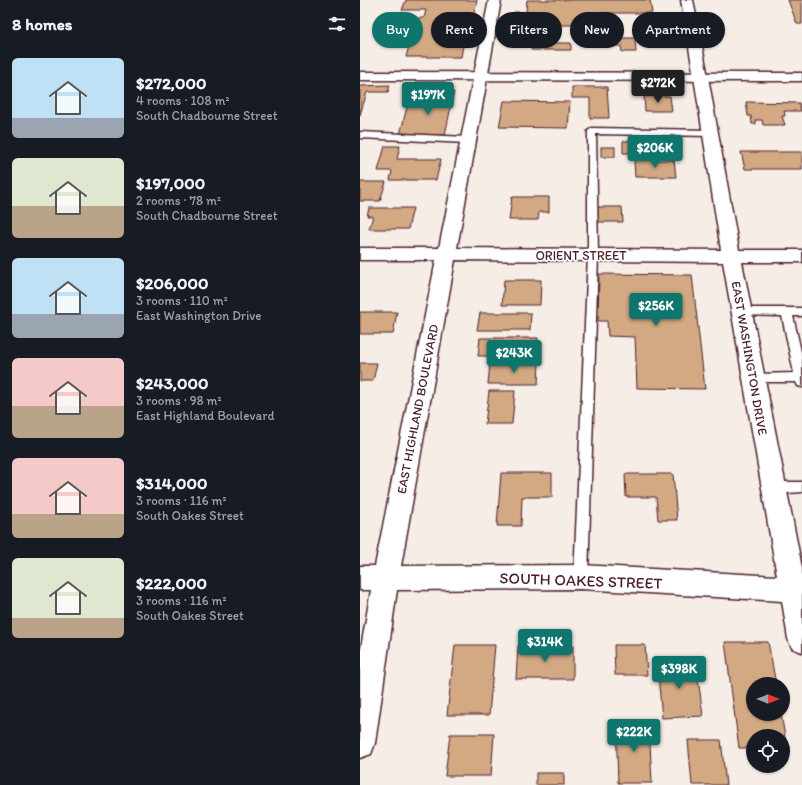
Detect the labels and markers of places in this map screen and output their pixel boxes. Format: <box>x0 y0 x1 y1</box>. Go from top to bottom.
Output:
pin: $272K <box>630 70 686 104</box>
pin: $197K <box>400 82 456 116</box>
pin: $206K <box>627 135 683 169</box>
pin: $256K <box>628 293 684 327</box>
pin: $243K <box>486 340 542 374</box>
pin: $314K <box>517 629 573 663</box>
pin: $398K <box>651 656 707 690</box>
pin: $222K <box>606 719 662 753</box>

